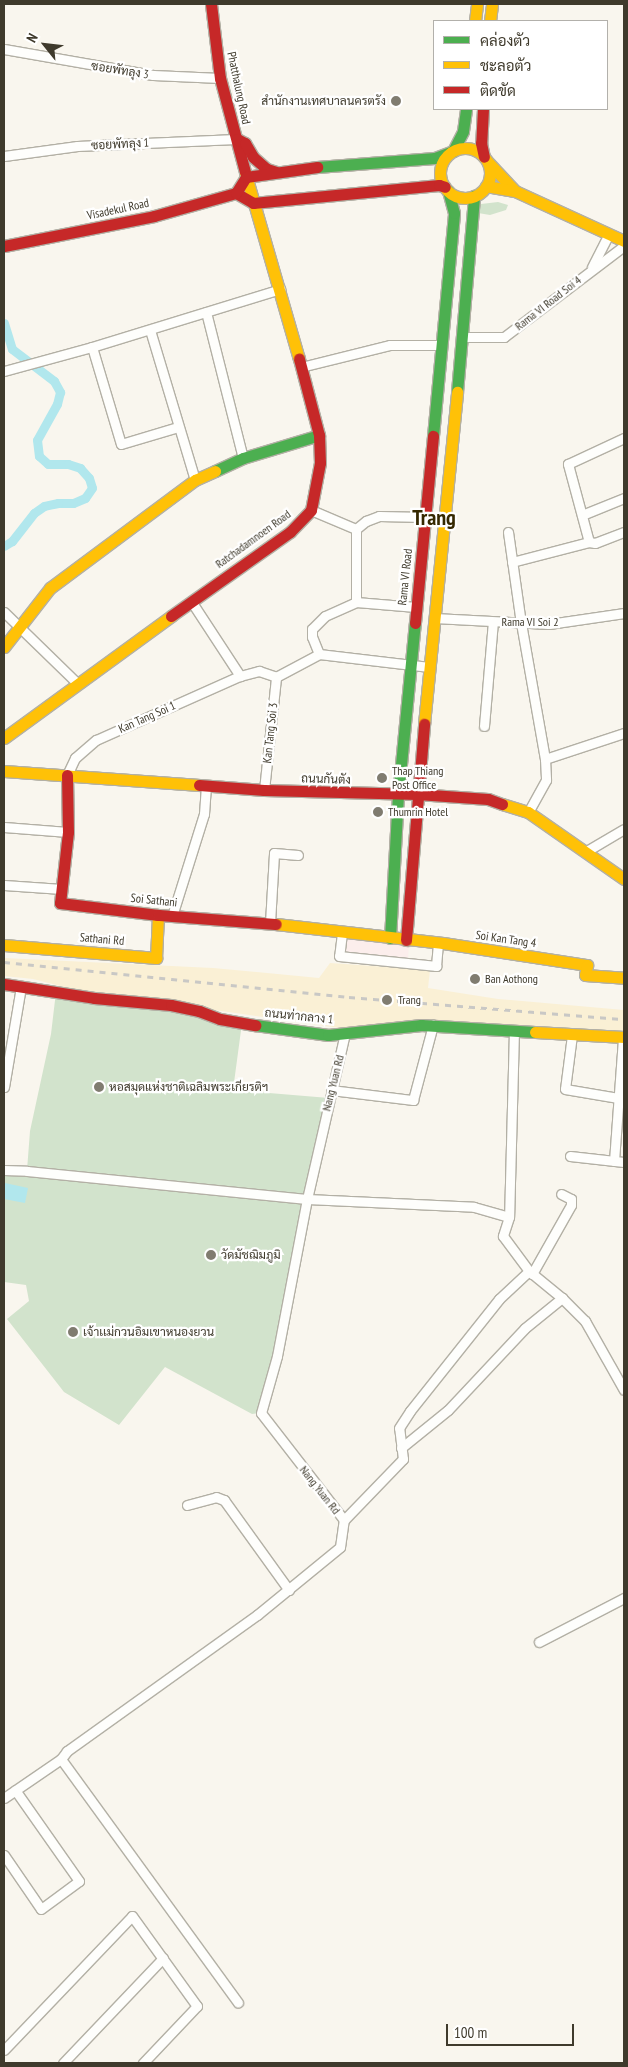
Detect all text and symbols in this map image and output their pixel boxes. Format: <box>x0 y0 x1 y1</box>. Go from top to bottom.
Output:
north arrow <box>20 20 70 70</box>
legend <box>433 20 608 110</box>
text: N <box>22 30 42 45</box>
text: คล่องตัว <box>480 31 530 50</box>
street label: Phatthalung Road <box>224 50 254 126</box>
text: ชะลอตัว <box>480 56 531 75</box>
street label: ซอยพัทลุง 3 <box>90 58 150 82</box>
text: ติดขัด <box>480 81 516 100</box>
place label: สำนักงานเทศบาลนครตรัง <box>261 94 386 108</box>
marker: สำนักงานเทศบาลนครตรัง <box>390 95 402 107</box>
street label: ซอยพัทลุง 1 <box>91 135 149 153</box>
street label: Visadekul Road <box>86 195 150 223</box>
street label: Rama VI Road Soi 4 <box>512 273 584 333</box>
district label: Trang <box>412 505 456 531</box>
street label: Ratchadamnoen Road <box>213 507 293 571</box>
street label: Rama VI Road <box>395 548 415 606</box>
street label: Rama VI Soi 2 <box>501 615 559 629</box>
street label: Kan Tang Soi 1 <box>116 698 178 736</box>
street label: Kan Tang Soi 3 <box>260 702 280 764</box>
place label: Thap Thiang Post Office <box>392 764 444 792</box>
street label: ถนนกันตัง <box>301 771 351 787</box>
marker: Thap Thiang Post Office <box>376 772 388 784</box>
place label: Thumrin Hotel <box>388 805 448 819</box>
marker: Thumrin Hotel <box>372 806 384 818</box>
street label: Soi Sathani <box>130 890 178 910</box>
street label: Soi Kan Tang 4 <box>475 928 537 950</box>
street label: Sathani Rd <box>79 930 125 948</box>
place label: Ban Aothong <box>485 972 538 986</box>
marker: Ban Aothong <box>469 973 481 985</box>
marker: Trang <box>380 993 394 1007</box>
place label: Trang <box>398 993 421 1007</box>
street label: ถนนท่ากลาง 1 <box>264 1005 334 1027</box>
street label: Nang Yuan Rd <box>319 1053 347 1113</box>
place label: หอสมุดแห่งชาติเฉลิมพระเกียรติฯ <box>109 1080 268 1094</box>
marker: หอสมุดแห่งชาติเฉลิมพระเกียรติฯ <box>93 1081 105 1093</box>
place label: วัดมัชฌิมภูมิ <box>221 1248 281 1262</box>
marker: วัดมัชฌิมภูมิ <box>205 1249 217 1261</box>
place label: เจ้าเเม่กวนอิมเขาหนองยวน <box>83 1325 214 1339</box>
marker: เจ้าเเม่กวนอิมเขาหนองยวน <box>67 1326 79 1338</box>
street label: Nang Yuan Rd <box>297 1463 343 1517</box>
scale bar <box>448 2014 576 2046</box>
text: 100 m <box>454 2023 487 2042</box>

